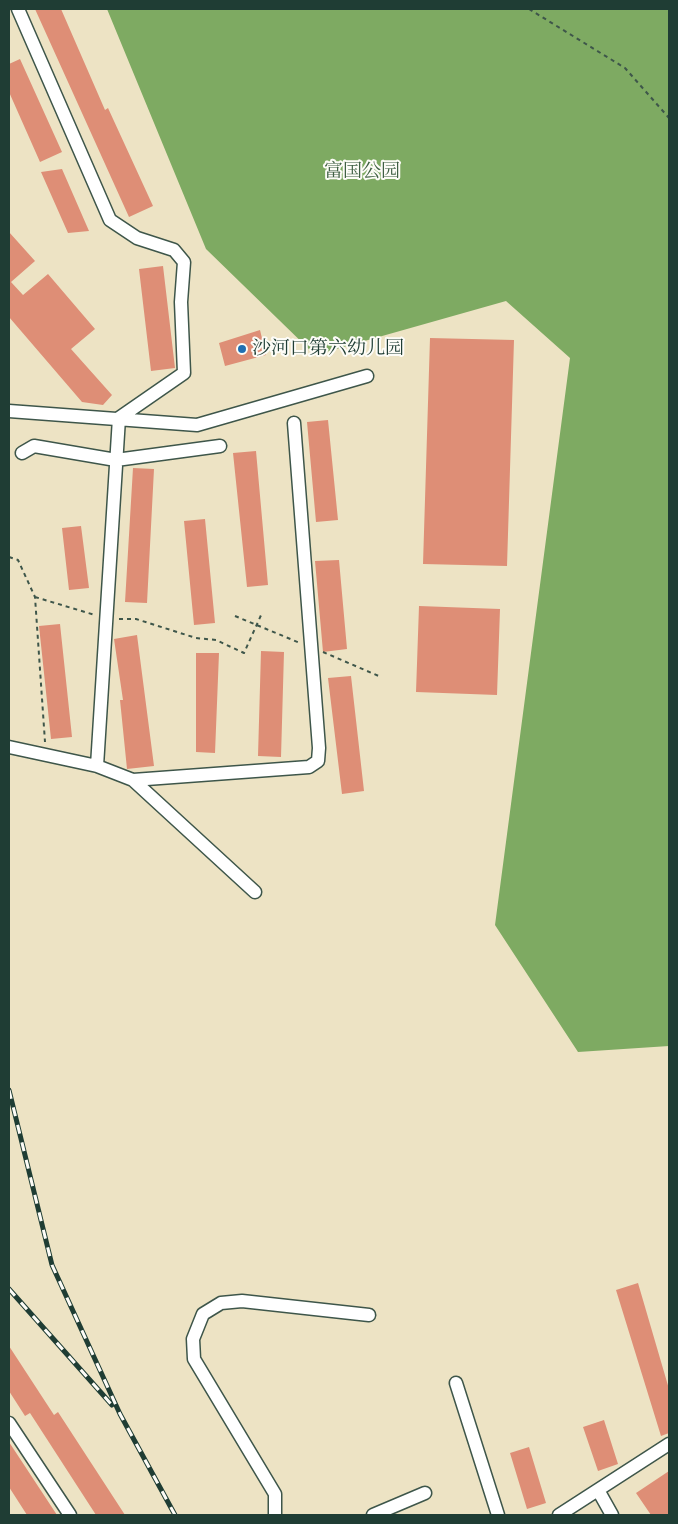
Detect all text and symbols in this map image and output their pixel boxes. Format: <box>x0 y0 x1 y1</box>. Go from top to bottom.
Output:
park label: 富国公园 <box>324 161 400 183</box>
place label: 沙河口第六幼儿园 <box>252 338 404 360</box>
marker: 沙河口第六幼儿园 <box>236 343 248 355</box>

